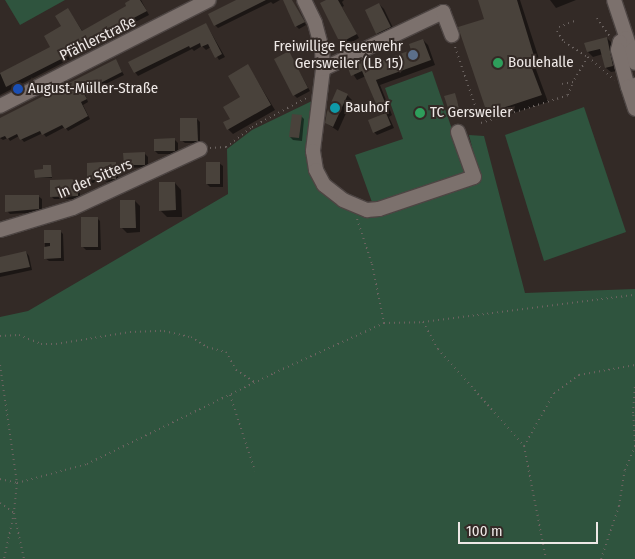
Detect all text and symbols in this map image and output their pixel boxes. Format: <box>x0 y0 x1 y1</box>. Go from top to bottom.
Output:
street label: Pfählerstraße <box>57 13 139 65</box>
place label: Freiwillige Feuerwehr Gersweiler (LB 15) <box>274 37 403 72</box>
marker: Freiwillige Feuerwehr Gersweiler (LB 15) <box>407 49 419 61</box>
place label: Boulehalle <box>508 54 574 72</box>
marker: Boulehalle <box>492 57 504 69</box>
place label: August-Müller-Straße <box>28 80 158 98</box>
marker: August-Müller-Straße <box>12 83 24 95</box>
place label: Bauhof <box>345 99 389 117</box>
marker: Bauhof <box>329 102 341 114</box>
place label: TC Gersweiler <box>430 104 512 122</box>
marker: TC Gersweiler <box>414 107 426 119</box>
street label: In der Sitters <box>55 155 135 203</box>
scale bar <box>460 512 600 544</box>
text: 100 m <box>466 522 503 540</box>

